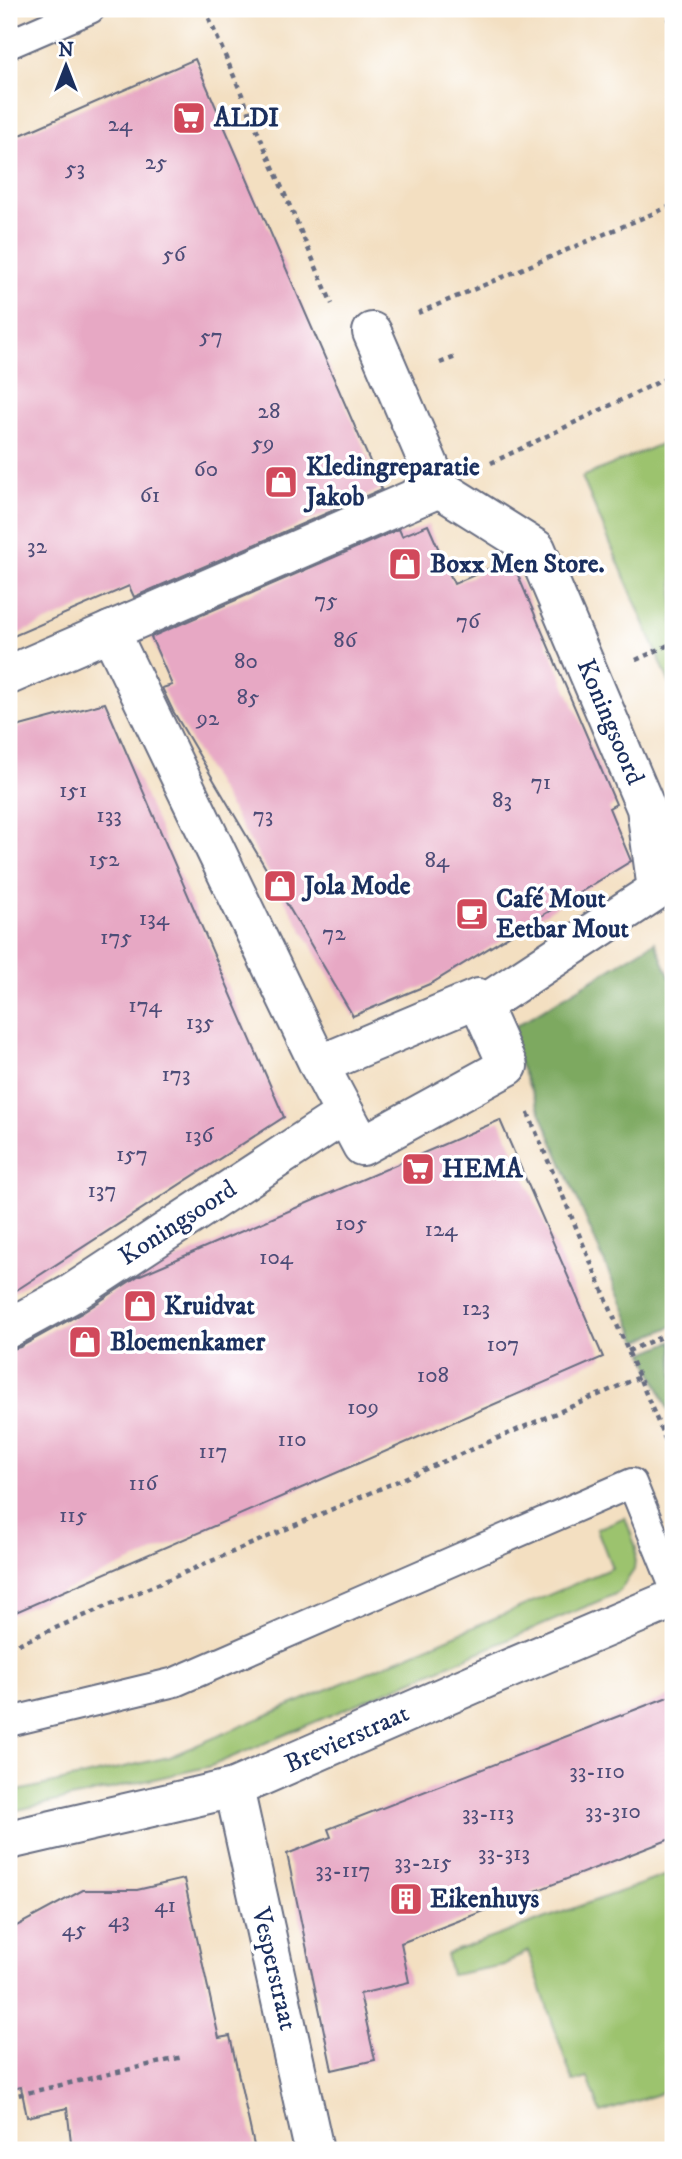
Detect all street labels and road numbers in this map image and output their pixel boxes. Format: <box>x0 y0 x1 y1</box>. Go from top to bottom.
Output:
street label: Koningsoord <box>569 654 651 790</box>
street label: Koningsoord <box>113 1173 243 1273</box>
street label: Brevierstraat <box>280 1697 414 1781</box>
street label: Vesperstraat <box>244 1903 304 2034</box>

